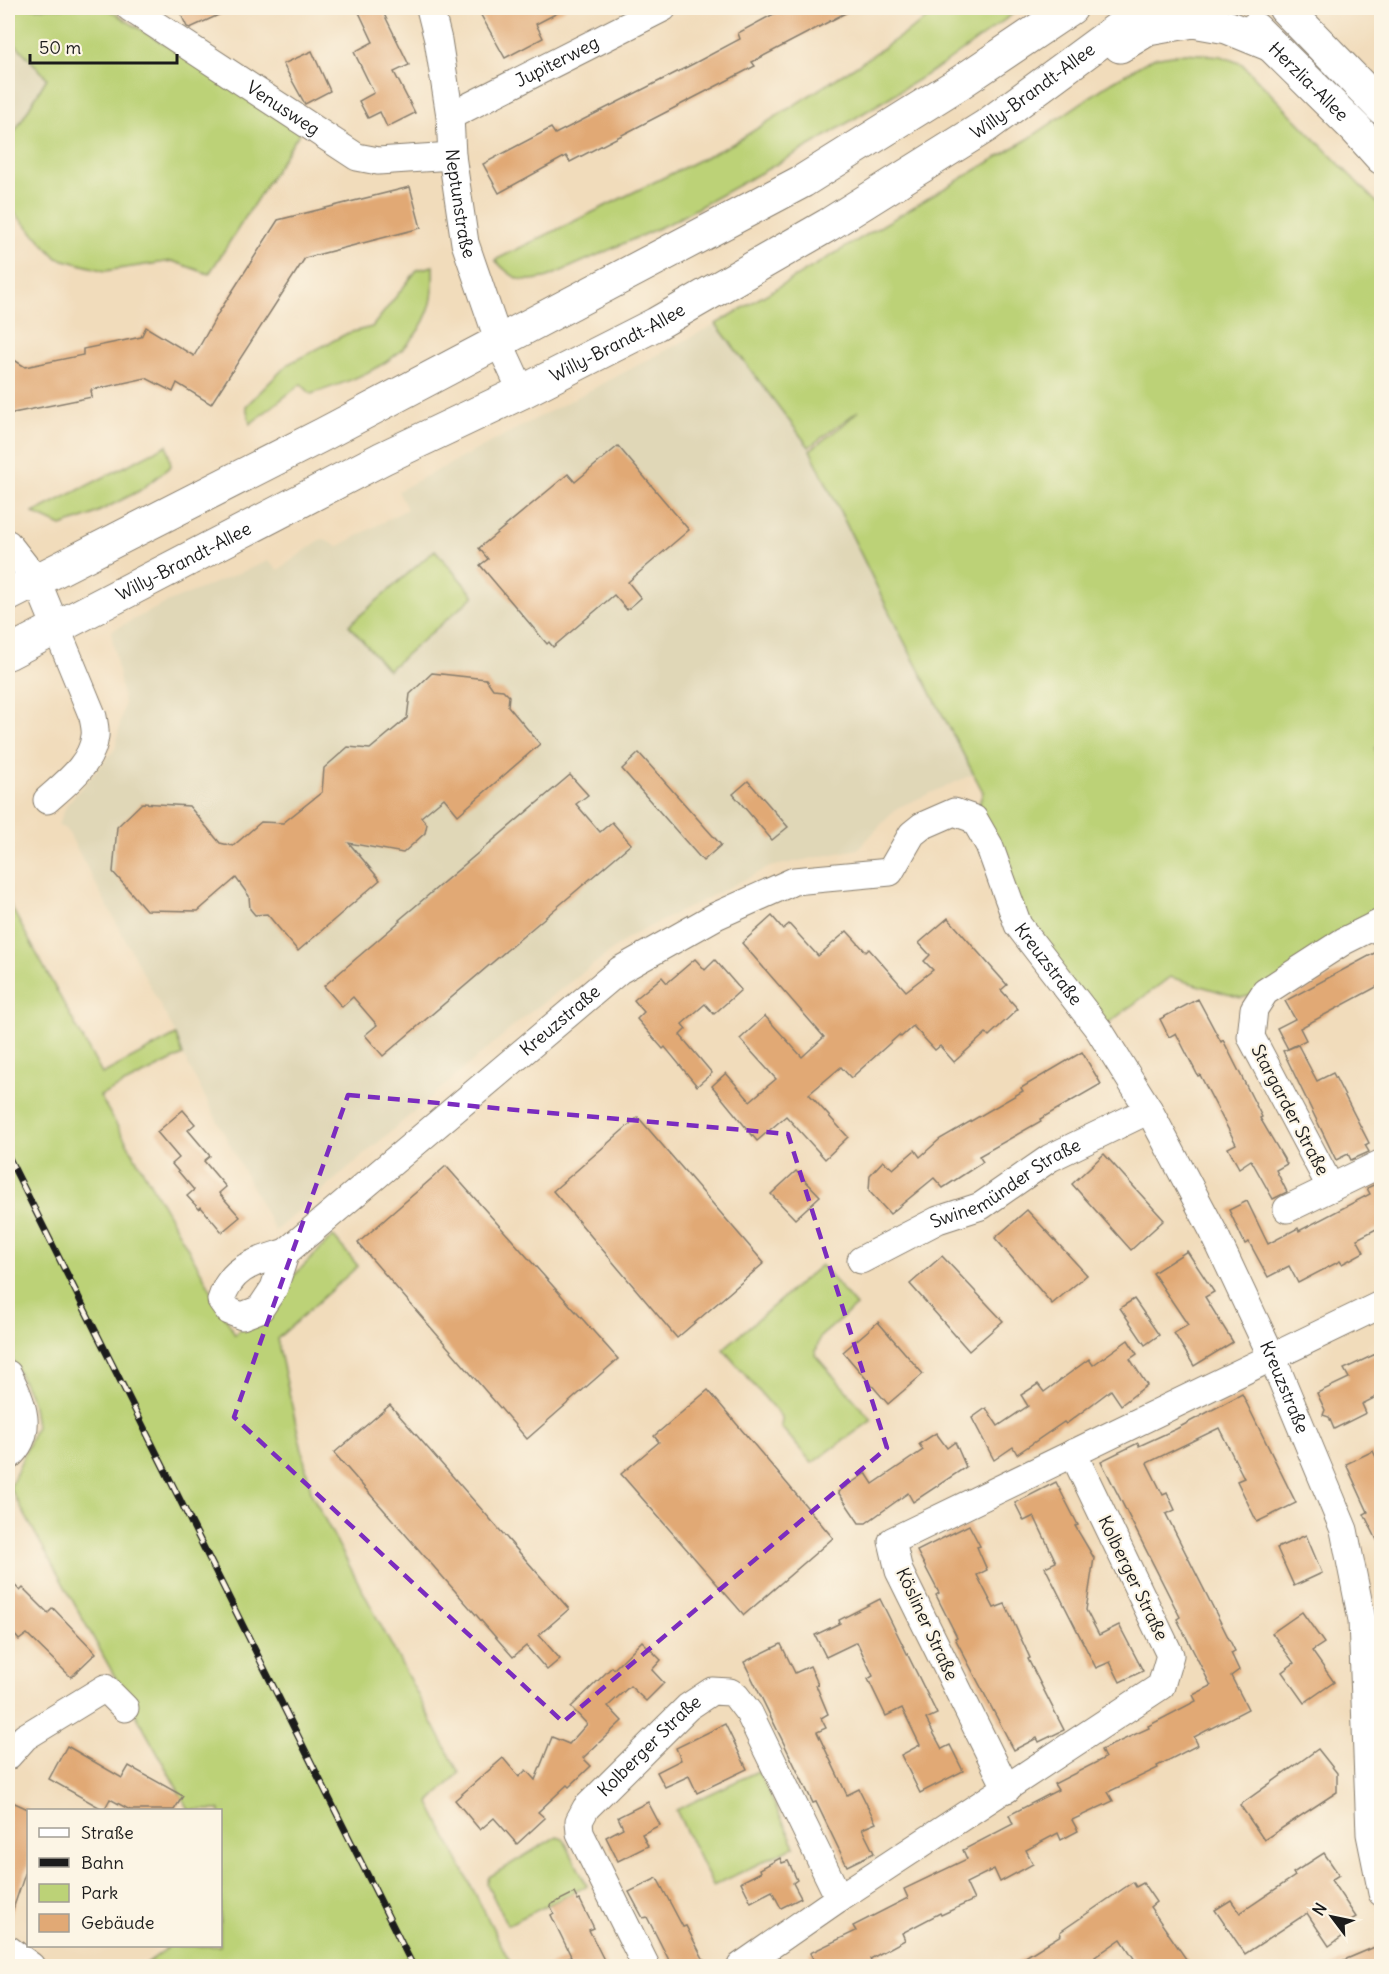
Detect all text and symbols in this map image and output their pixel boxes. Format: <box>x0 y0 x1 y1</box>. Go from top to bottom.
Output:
scale bar <box>30 27 177 65</box>
street label: Jupiterweg <box>511 30 603 92</box>
text: 50 m <box>39 36 81 59</box>
street label: Herzlia-Allee <box>1264 37 1353 126</box>
street label: Willy-Brandt-Allee <box>966 38 1099 144</box>
street label: Venusweg <box>242 76 324 140</box>
street label: Neptunstraße <box>441 148 481 261</box>
street label: Willy-Brandt-Allee <box>546 298 689 387</box>
street label: Willy-Brandt-Allee <box>112 517 255 606</box>
street label: Kreuzstraße <box>1010 918 1088 1010</box>
street label: Kreuzstraße <box>515 980 605 1061</box>
street label: Stargarder Straße <box>1246 1040 1335 1179</box>
street label: Swinemünder Straße <box>926 1133 1084 1233</box>
street label: Kreuzstraße <box>1255 1337 1314 1437</box>
street label: Kolberger Straße <box>1093 1512 1174 1644</box>
street label: Kösliner Straße <box>891 1564 964 1684</box>
street label: Kolberger Straße <box>592 1690 705 1801</box>
legend <box>27 1809 222 1947</box>
text: Straße <box>81 1821 134 1844</box>
text: Bahn <box>81 1851 124 1874</box>
text: Park <box>81 1881 118 1904</box>
north arrow <box>1302 1887 1362 1947</box>
text: N <box>1308 1899 1331 1919</box>
text: Gebäude <box>81 1911 154 1934</box>

